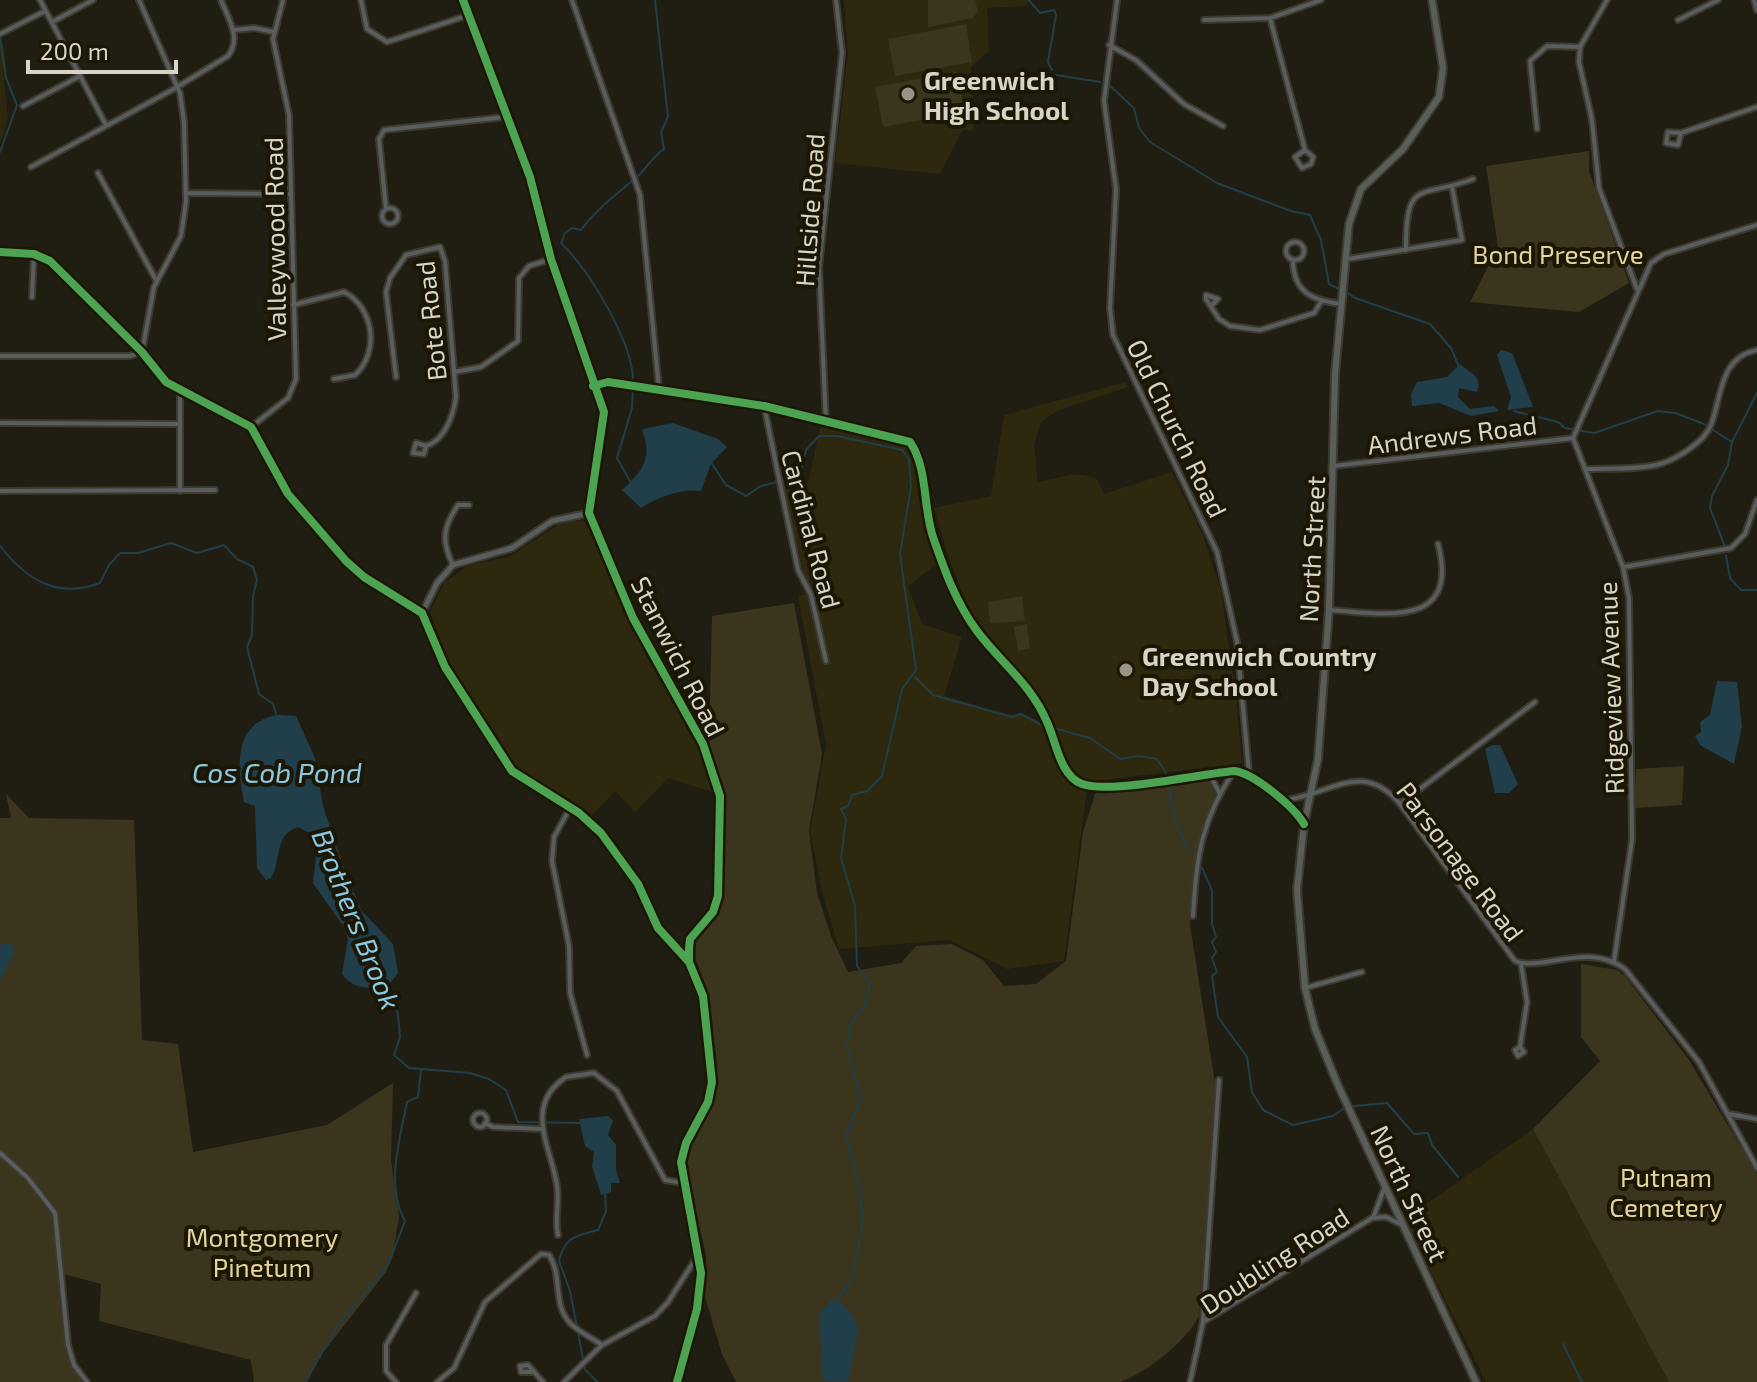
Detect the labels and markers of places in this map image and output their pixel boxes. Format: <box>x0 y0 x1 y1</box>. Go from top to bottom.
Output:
place label: Greenwich High School <box>924 64 1069 125</box>
marker: Greenwich High School <box>899 85 917 103</box>
place label: Greenwich Country Day School <box>1142 640 1377 702</box>
marker: Greenwich Country Day School <box>1117 661 1135 679</box>

